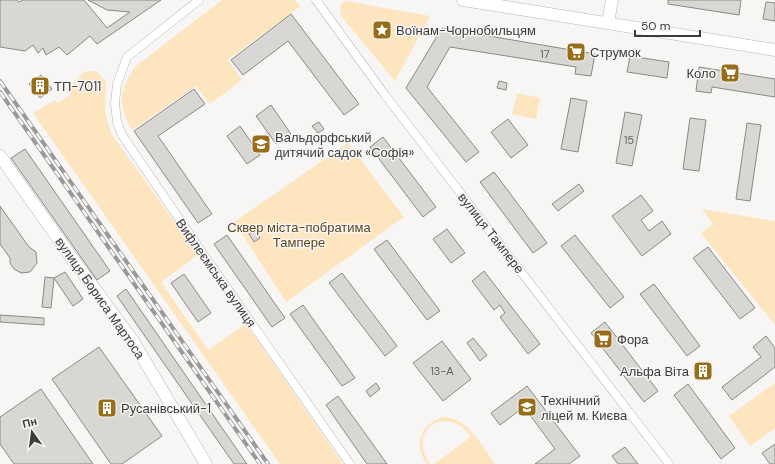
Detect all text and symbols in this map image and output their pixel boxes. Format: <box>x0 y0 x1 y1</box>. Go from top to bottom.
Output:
scale bar <box>635 12 700 38</box>
text: 50 m <box>641 18 670 34</box>
place icon: Воїнам-Чорнобильцям <box>371 19 393 41</box>
place label: Воїнам-Чорнобильцям <box>396 22 536 39</box>
supermarket icon: Струмок <box>565 41 587 63</box>
place label: Струмок <box>590 44 641 61</box>
house number: 17 <box>540 47 550 61</box>
supermarket icon: Коло <box>719 62 741 84</box>
place label: Коло <box>687 65 716 82</box>
building icon: ТП-7011 <box>29 75 51 97</box>
place label: ТП-7011 <box>54 78 101 95</box>
place label: Вальдорфський дитячий садок «Софія» <box>275 129 414 161</box>
school or university icon: Вальдорфський дитячий садок «Софія» <box>250 133 272 155</box>
house number: 15 <box>624 133 634 147</box>
street label: вулиця Тампере <box>454 189 528 277</box>
street label: Вифлеємська вулиця <box>172 215 260 331</box>
park label: Сквер міста-побратима Тампере <box>227 219 371 251</box>
street label: вулиця Бориса Мартоса <box>51 234 149 363</box>
supermarket icon: Фора <box>592 328 614 350</box>
place label: Фора <box>617 331 649 348</box>
building icon: Альфа Віта <box>692 360 714 382</box>
place label: Альфа Віта <box>620 363 690 380</box>
house number: 13-А <box>430 364 454 378</box>
place label: Технічний ліцей м. Києва <box>541 392 628 424</box>
school or university icon: Технічний ліцей м. Києва <box>516 396 538 418</box>
building icon: Русанівський-1 <box>96 397 118 419</box>
place label: Русанівський-1 <box>121 400 211 417</box>
north arrow <box>12 412 52 452</box>
text: Пн <box>21 414 38 431</box>

